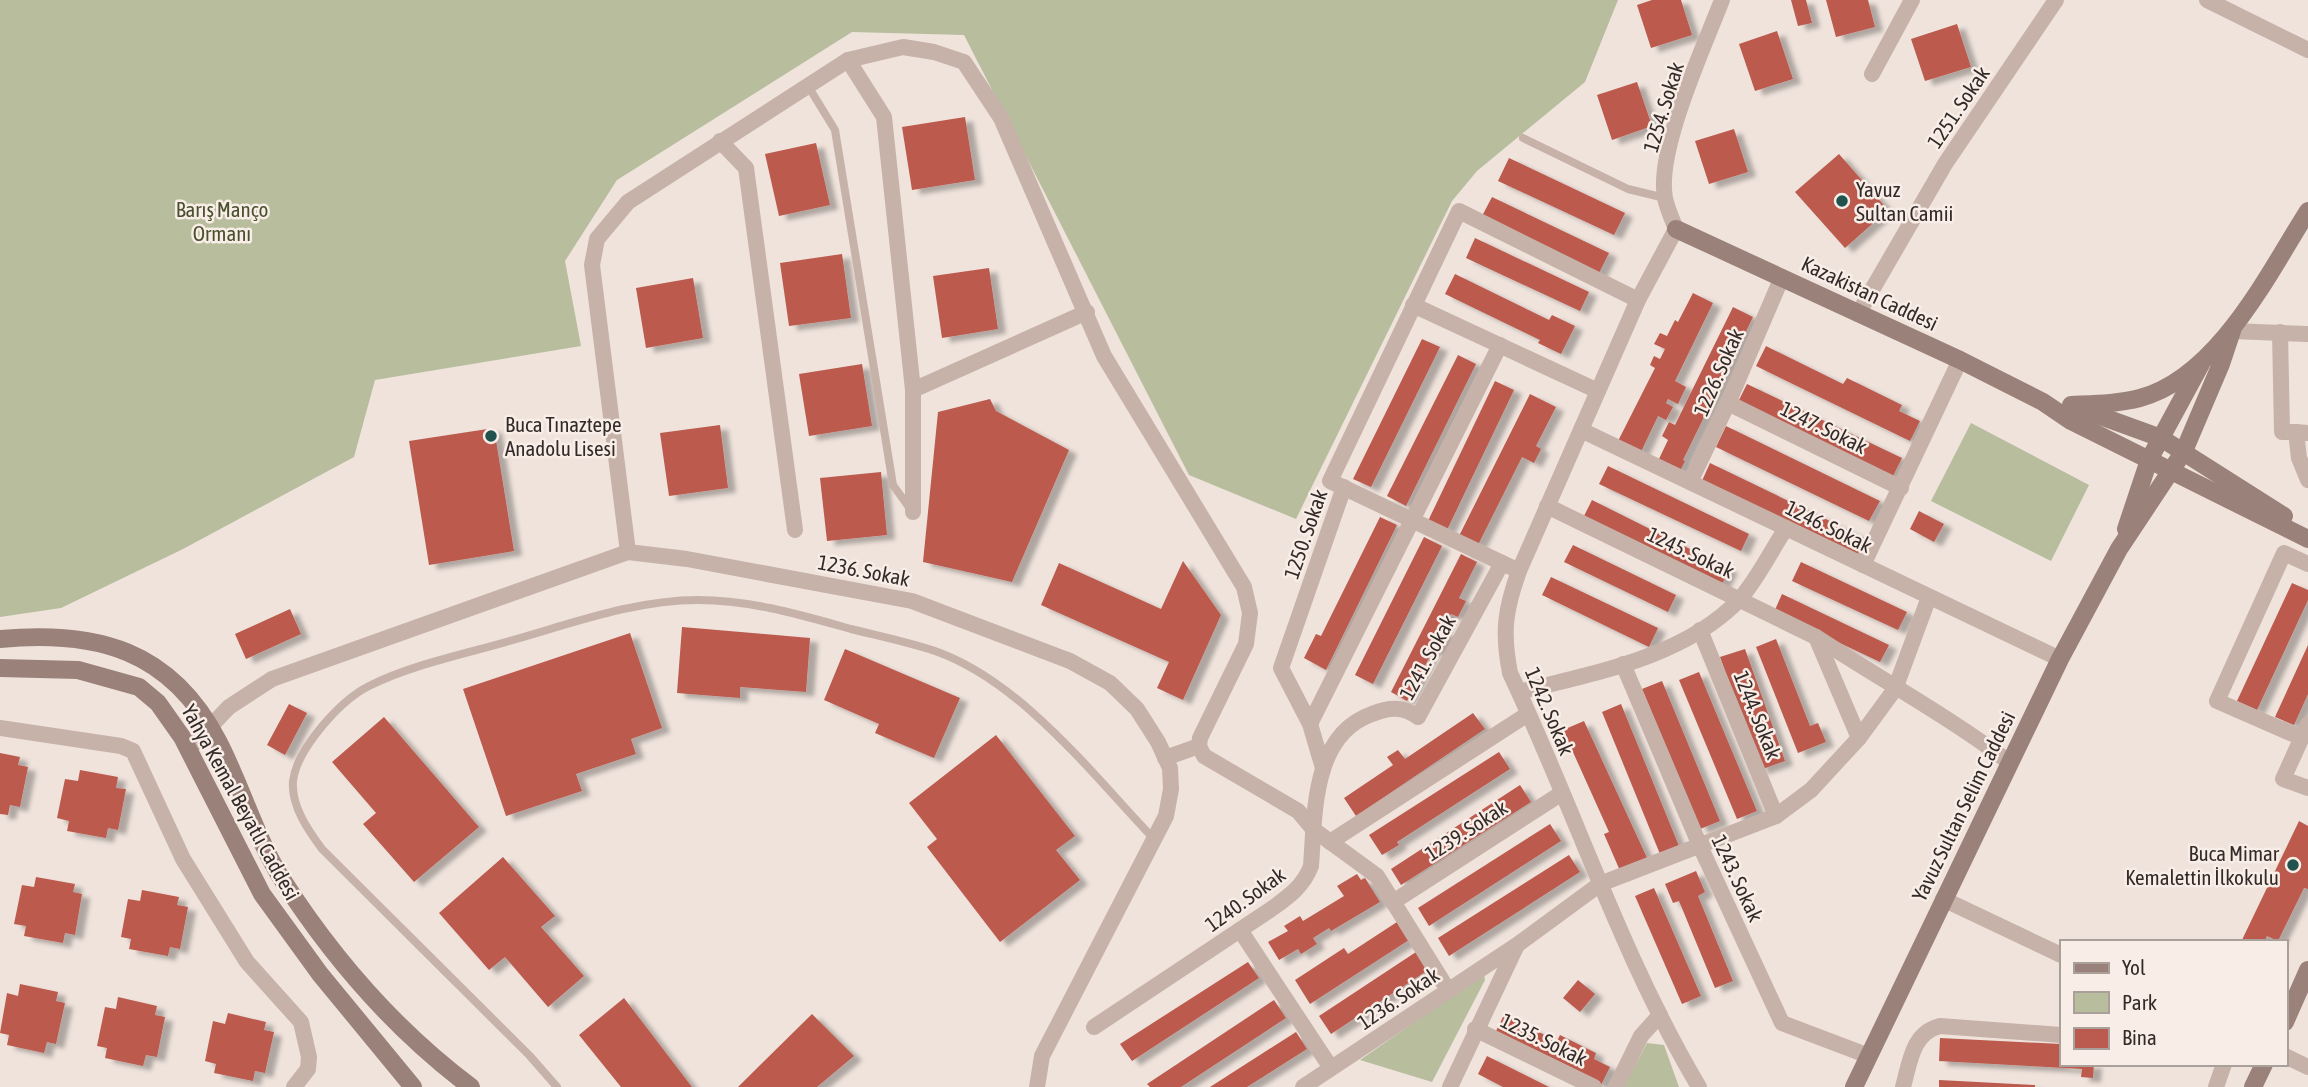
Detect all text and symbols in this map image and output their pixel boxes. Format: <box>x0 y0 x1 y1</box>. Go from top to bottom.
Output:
street label: 1254. Sokak <box>1638 59 1688 155</box>
street label: 1251. Sokak <box>1922 62 1994 152</box>
place label: Yavuz Sultan Camii <box>1856 177 1953 225</box>
marker: Yavuz Sultan Camii <box>1834 193 1850 209</box>
park label: Barış Manço Ormanı <box>176 197 268 245</box>
street label: Kazakistan Caddesi <box>1798 251 1942 335</box>
street label: 1226. Sokak <box>1688 325 1748 419</box>
street label: 1247. Sokak <box>1777 396 1871 458</box>
place label: Buca Tınaztepe Anadolu Lisesi <box>505 412 622 460</box>
marker: Buca Tınaztepe Anadolu Lisesi <box>483 428 499 444</box>
street label: 1250. Sokak <box>1279 486 1331 582</box>
street label: 1246. Sokak <box>1782 495 1876 557</box>
street label: 1245. Sokak <box>1644 521 1738 583</box>
street label: 1236. Sokak <box>816 549 912 591</box>
street label: 1241. Sokak <box>1394 610 1460 704</box>
street label: 1242. Sokak <box>1521 663 1579 759</box>
street label: 1244. Sokak <box>1729 667 1787 763</box>
street label: Yahya Kemal Beyatlı Caddesi <box>177 700 305 904</box>
street label: Yavuz Sultan Selim Caddesi <box>1907 707 2019 905</box>
street label: 1239. Sokak <box>1420 795 1512 865</box>
street label: 1243. Sokak <box>1707 831 1769 925</box>
place label: Buca Mimar Kemalettin İlkokulu <box>2125 841 2280 889</box>
marker: Buca Mimar Kemalettin İlkokulu <box>2285 857 2301 873</box>
street label: 1240. Sokak <box>1200 862 1290 936</box>
legend <box>2060 940 2287 1066</box>
text: Yol <box>2122 955 2146 979</box>
street label: 1236. Sokak <box>1353 962 1443 1034</box>
text: Park <box>2122 990 2157 1014</box>
street label: 1235. Sokak <box>1497 1008 1591 1070</box>
text: Bina <box>2122 1025 2157 1049</box>

